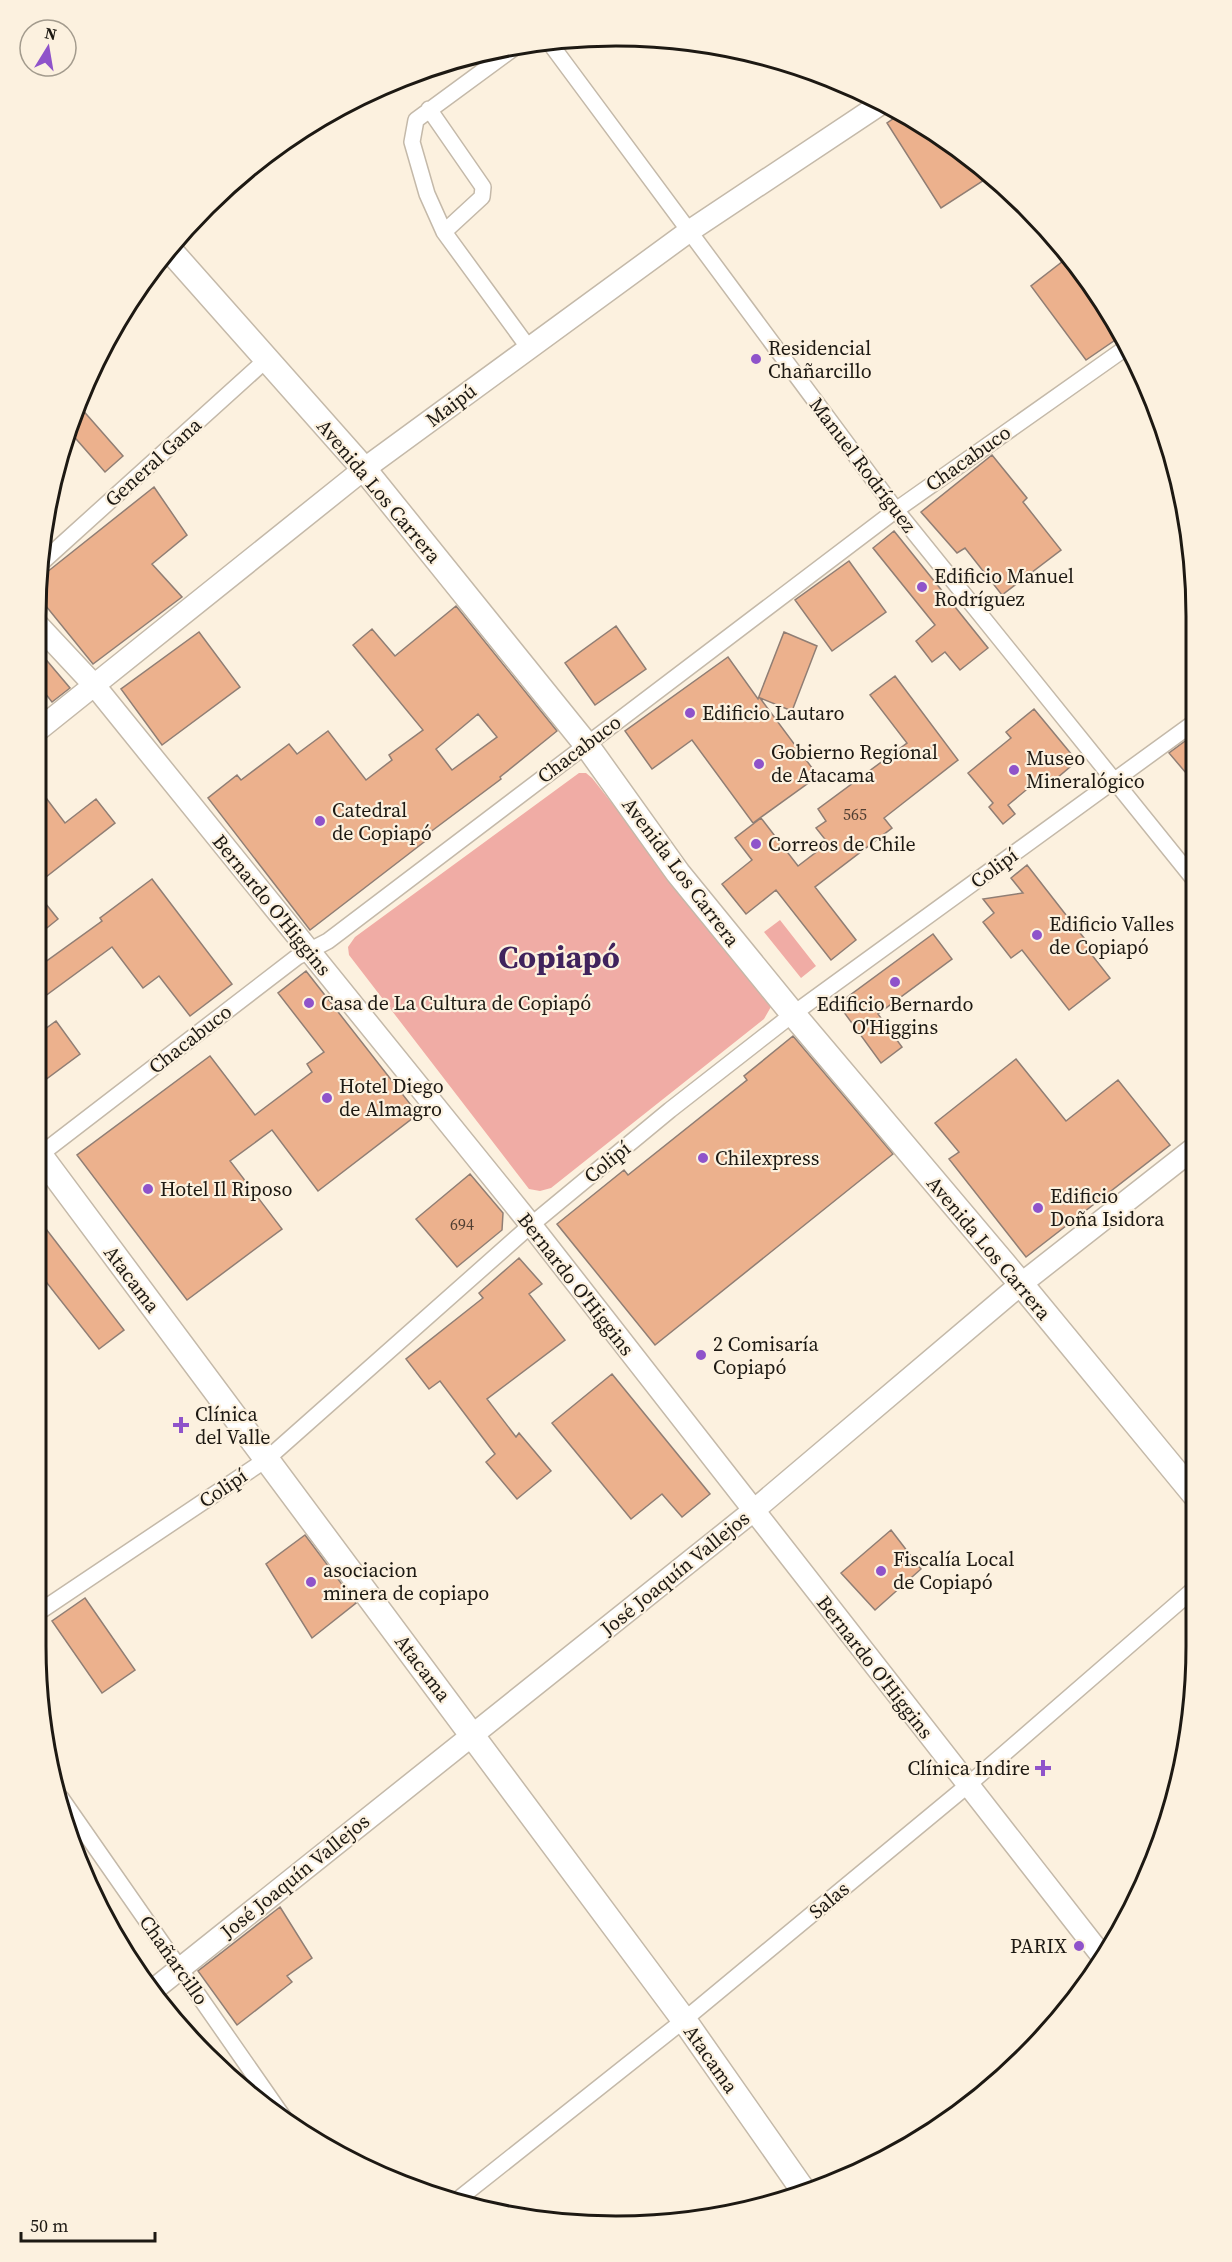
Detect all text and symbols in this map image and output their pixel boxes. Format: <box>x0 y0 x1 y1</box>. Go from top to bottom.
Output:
north arrow <box>18 18 78 78</box>
text: N <box>43 21 59 45</box>
place label: Residencial Chañarcillo <box>768 334 872 385</box>
marker: Residencial Chañarcillo <box>749 352 763 366</box>
street label: Maipú <box>420 377 482 433</box>
street label: Manuel Rodríguez <box>803 392 923 538</box>
street label: General Gana <box>99 410 208 513</box>
street label: Avenida Los Carrera <box>310 413 448 570</box>
street label: Chacabuco <box>920 418 1016 498</box>
place label: Edificio Manuel Rodríguez <box>934 562 1074 613</box>
marker: Edificio Manuel Rodríguez <box>915 580 929 594</box>
place label: Edificio Lautaro <box>702 699 844 727</box>
marker: Edificio Lautaro <box>683 706 697 720</box>
street label: Chacabuco <box>531 708 627 790</box>
place label: Gobierno Regional de Atacama <box>771 738 938 789</box>
place label: Museo Mineralógico <box>1026 744 1145 795</box>
marker: Gobierno Regional de Atacama <box>752 757 766 771</box>
marker: Museo Mineralógico <box>1007 763 1021 777</box>
street label: Avenida Los Carrera <box>616 792 747 953</box>
place label: Catedral de Copiapó <box>332 796 432 847</box>
house number: 565 <box>843 803 867 825</box>
marker: Catedral de Copiapó <box>313 814 327 828</box>
street label: Bernardo O'Higgins <box>206 828 338 982</box>
place label: Correos de Chile <box>768 830 916 858</box>
marker: Correos de Chile <box>749 837 763 851</box>
street label: Colipí <box>964 841 1024 895</box>
place label: Edificio Valles de Copiapó <box>1049 910 1174 961</box>
marker: Edificio Valles de Copiapó <box>1030 928 1044 942</box>
district label: Copiapó <box>498 935 620 979</box>
marker: Edificio Bernardo O'Higgins <box>888 975 902 989</box>
place label: Casa de La Cultura de Copiapó <box>321 989 591 1017</box>
place label: Edificio Bernardo O'Higgins <box>817 990 973 1041</box>
marker: Casa de La Cultura de Copiapó <box>302 996 316 1010</box>
street label: Chacabuco <box>143 998 237 1080</box>
place label: Hotel Diego de Almagro <box>339 1072 444 1123</box>
marker: Hotel Diego de Almagro <box>320 1091 334 1105</box>
street label: Colipí <box>578 1135 636 1189</box>
place label: Chilexpress <box>715 1144 819 1172</box>
marker: Chilexpress <box>696 1151 710 1165</box>
street label: Avenida Los Carrera <box>920 1170 1058 1327</box>
place label: Hotel Il Riposo <box>160 1175 292 1203</box>
marker: Hotel Il Riposo <box>141 1182 155 1196</box>
place label: Edificio Doña Isidora <box>1050 1182 1165 1233</box>
marker: Edificio Doña Isidora <box>1031 1201 1045 1215</box>
street label: Bernardo O'Higgins <box>511 1206 641 1362</box>
house number: 694 <box>450 1213 474 1235</box>
street label: Atacama <box>97 1240 167 1319</box>
place label: 2 Comisaría Copiapó <box>713 1330 819 1381</box>
marker: 2 Comisaría Copiapó <box>694 1348 708 1362</box>
place label: Clínica del Valle <box>195 1400 271 1451</box>
marker: Clínica del Valle <box>172 1416 190 1434</box>
street label: Colipí <box>193 1462 253 1514</box>
street label: José Joaquín Vallejos <box>594 1504 755 1642</box>
place label: Fiscalía Local de Copiapó <box>893 1545 1015 1596</box>
place label: asociacion minera de copiapo <box>323 1556 489 1607</box>
marker: Fiscalía Local de Copiapó <box>874 1564 888 1578</box>
marker: asociacion minera de copiapo <box>304 1575 318 1589</box>
street label: Bernardo O'Higgins <box>810 1589 940 1745</box>
street label: Atacama <box>388 1629 458 1708</box>
place label: Clínica Indire <box>907 1754 1030 1782</box>
marker: Clínica Indire <box>1034 1759 1052 1777</box>
street label: José Joaquín Vallejos <box>214 1807 375 1945</box>
street label: Salas <box>803 1875 855 1925</box>
street label: Chañarcillo <box>133 1909 215 2011</box>
place label: PARIX <box>1010 1932 1067 1960</box>
marker: PARIX <box>1072 1939 1086 1953</box>
street label: Atacama <box>677 2019 745 2099</box>
scale bar <box>21 2205 154 2243</box>
text: 50 m <box>30 2213 68 2238</box>

